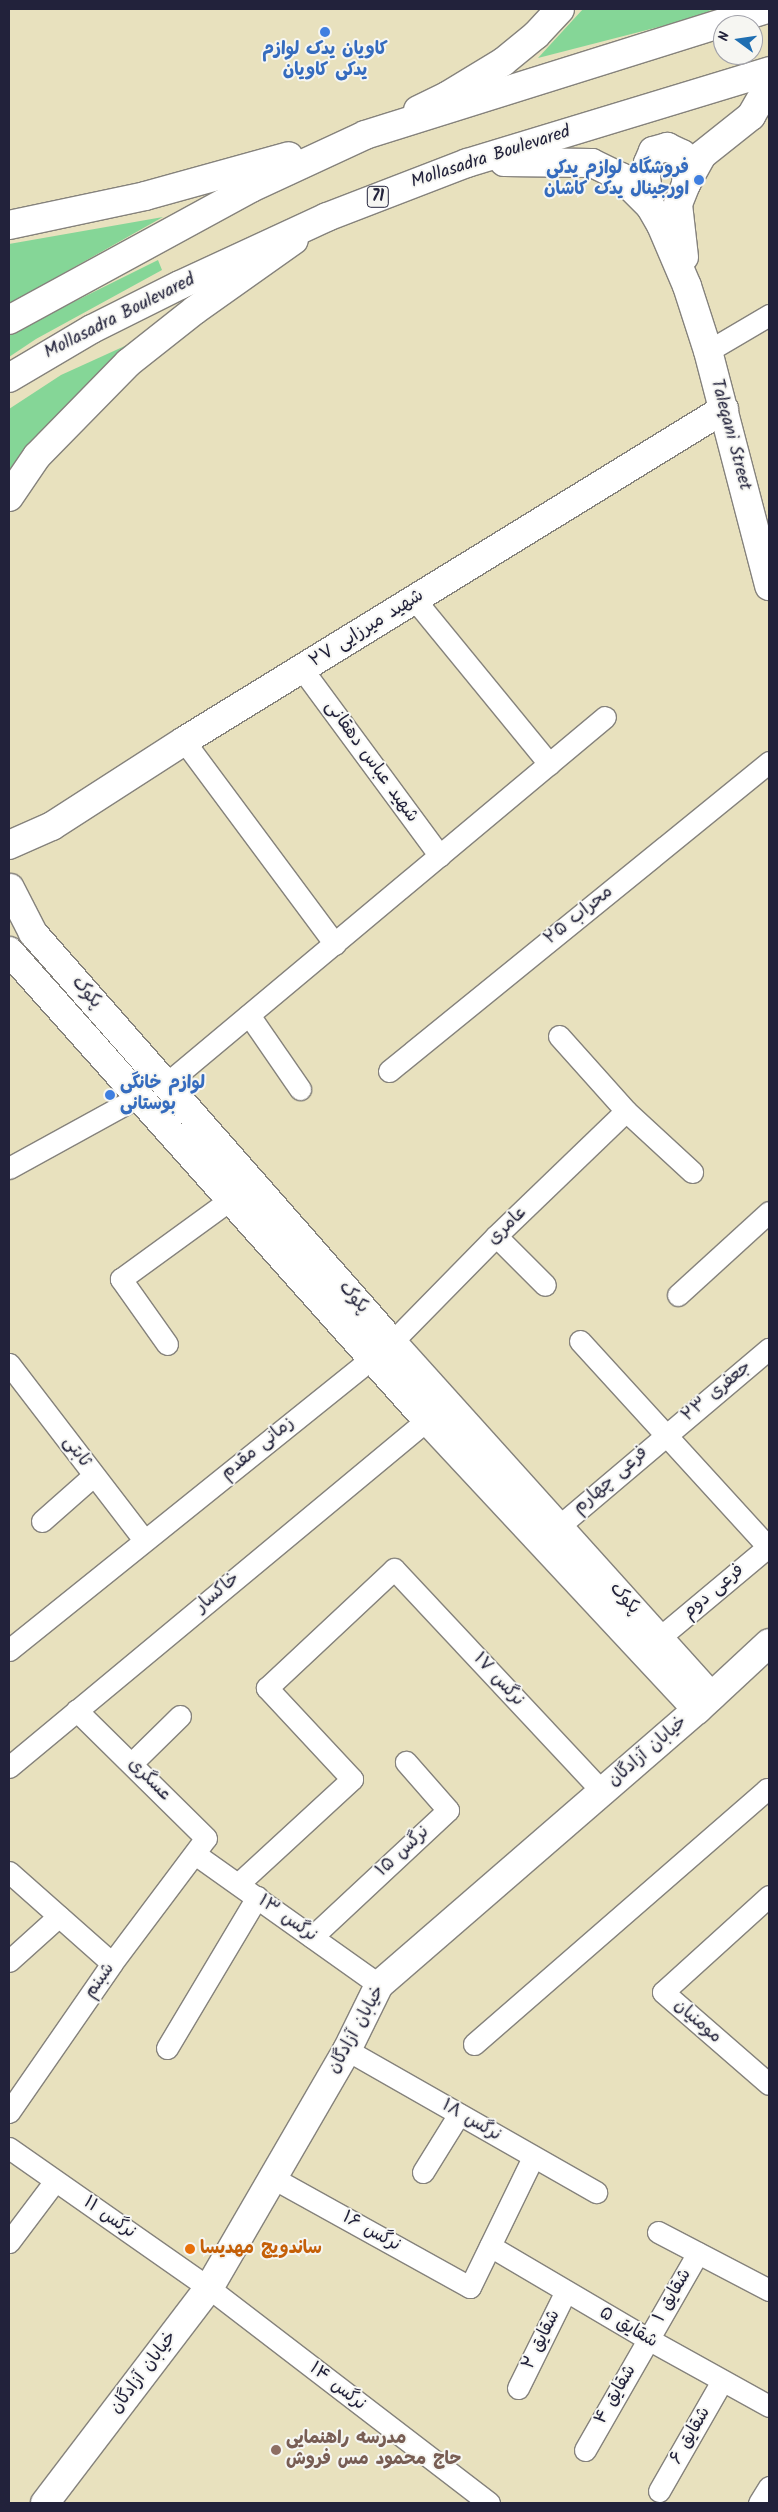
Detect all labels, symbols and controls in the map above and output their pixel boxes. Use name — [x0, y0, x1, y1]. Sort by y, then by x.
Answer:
north arrow — [713, 15, 763, 65]
marker: کاویان یدک لوازم یدکی کاویان — [319, 26, 331, 38]
text: N — [713, 30, 736, 44]
place label: کاویان یدک لوازم یدکی کاویان — [262, 40, 388, 82]
street label: Mollasadra Boulevared — [409, 122, 573, 194]
place label: فروشگاه لوازم یدکی اورجینال یدک کاشان — [544, 159, 689, 202]
marker: فروشگاه لوازم یدکی اورجینال یدک کاشان — [693, 174, 705, 186]
road number: 71 — [367, 183, 389, 210]
street label: Mollasadra Boulevared — [41, 270, 199, 364]
street label: Taleqani Street — [705, 377, 755, 493]
street label: شهید میرزایی ۲۷ — [306, 585, 428, 673]
street label: شهید عباس دهقانی — [320, 697, 422, 827]
street label: محراب ۲۵ — [540, 882, 618, 950]
street label: پکوک — [66, 973, 106, 1013]
place label: لوازم خانگی بوستانی — [120, 1074, 205, 1116]
marker: لوازم خانگی بوستانی — [104, 1089, 116, 1101]
street label: عامری — [483, 1202, 533, 1250]
street label: پکوک — [333, 1278, 373, 1318]
street label: جعفری ۲۳ — [678, 1357, 756, 1427]
street label: زمانی مقدم — [217, 1413, 299, 1485]
street label: ثابتی — [57, 1432, 95, 1472]
street label: فرعی چهارم — [569, 1443, 653, 1519]
street label: فرعی دوم — [679, 1560, 749, 1624]
street label: خاکسار — [191, 1568, 245, 1618]
street label: پکوک — [604, 1579, 644, 1619]
street label: نرگس ۱۷ — [468, 1649, 528, 1711]
street label: خیابان آزادگان — [604, 1712, 692, 1792]
street label: عسگری — [123, 1754, 175, 1806]
street label: نرگس ۱۵ — [372, 1822, 434, 1882]
street label: نرگس ۱۳ — [253, 1891, 321, 1947]
street label: شبنم — [80, 1959, 120, 2003]
street label: خیابان آزادگان — [324, 1982, 390, 2078]
street label: مومنیان — [669, 1995, 725, 2049]
street label: نرگس ۱۸ — [437, 2095, 505, 2147]
street label: نرگس ۱۱ — [79, 2192, 139, 2244]
street label: نرگس ۱۶ — [338, 2207, 404, 2257]
place label: ساندویچ مهدیسا — [200, 2238, 322, 2260]
marker: ساندویچ مهدیسا — [184, 2243, 196, 2255]
street label: شقایق ۱ — [649, 2265, 697, 2327]
street label: شقایق ۵ — [595, 2303, 661, 2353]
street label: شقایق ۲ — [518, 2307, 566, 2373]
street label: خیابان آزادگان — [106, 2327, 182, 2419]
street label: نرگس ۱۴ — [304, 2358, 370, 2416]
street label: شقایق ۴ — [590, 2361, 642, 2429]
street label: شقایق ۶ — [666, 2404, 716, 2468]
place label: مدرسه راهنمایی حاج محمود مس فروش — [286, 2429, 461, 2472]
marker: مدرسه راهنمایی حاج محمود مس فروش — [270, 2444, 282, 2456]

